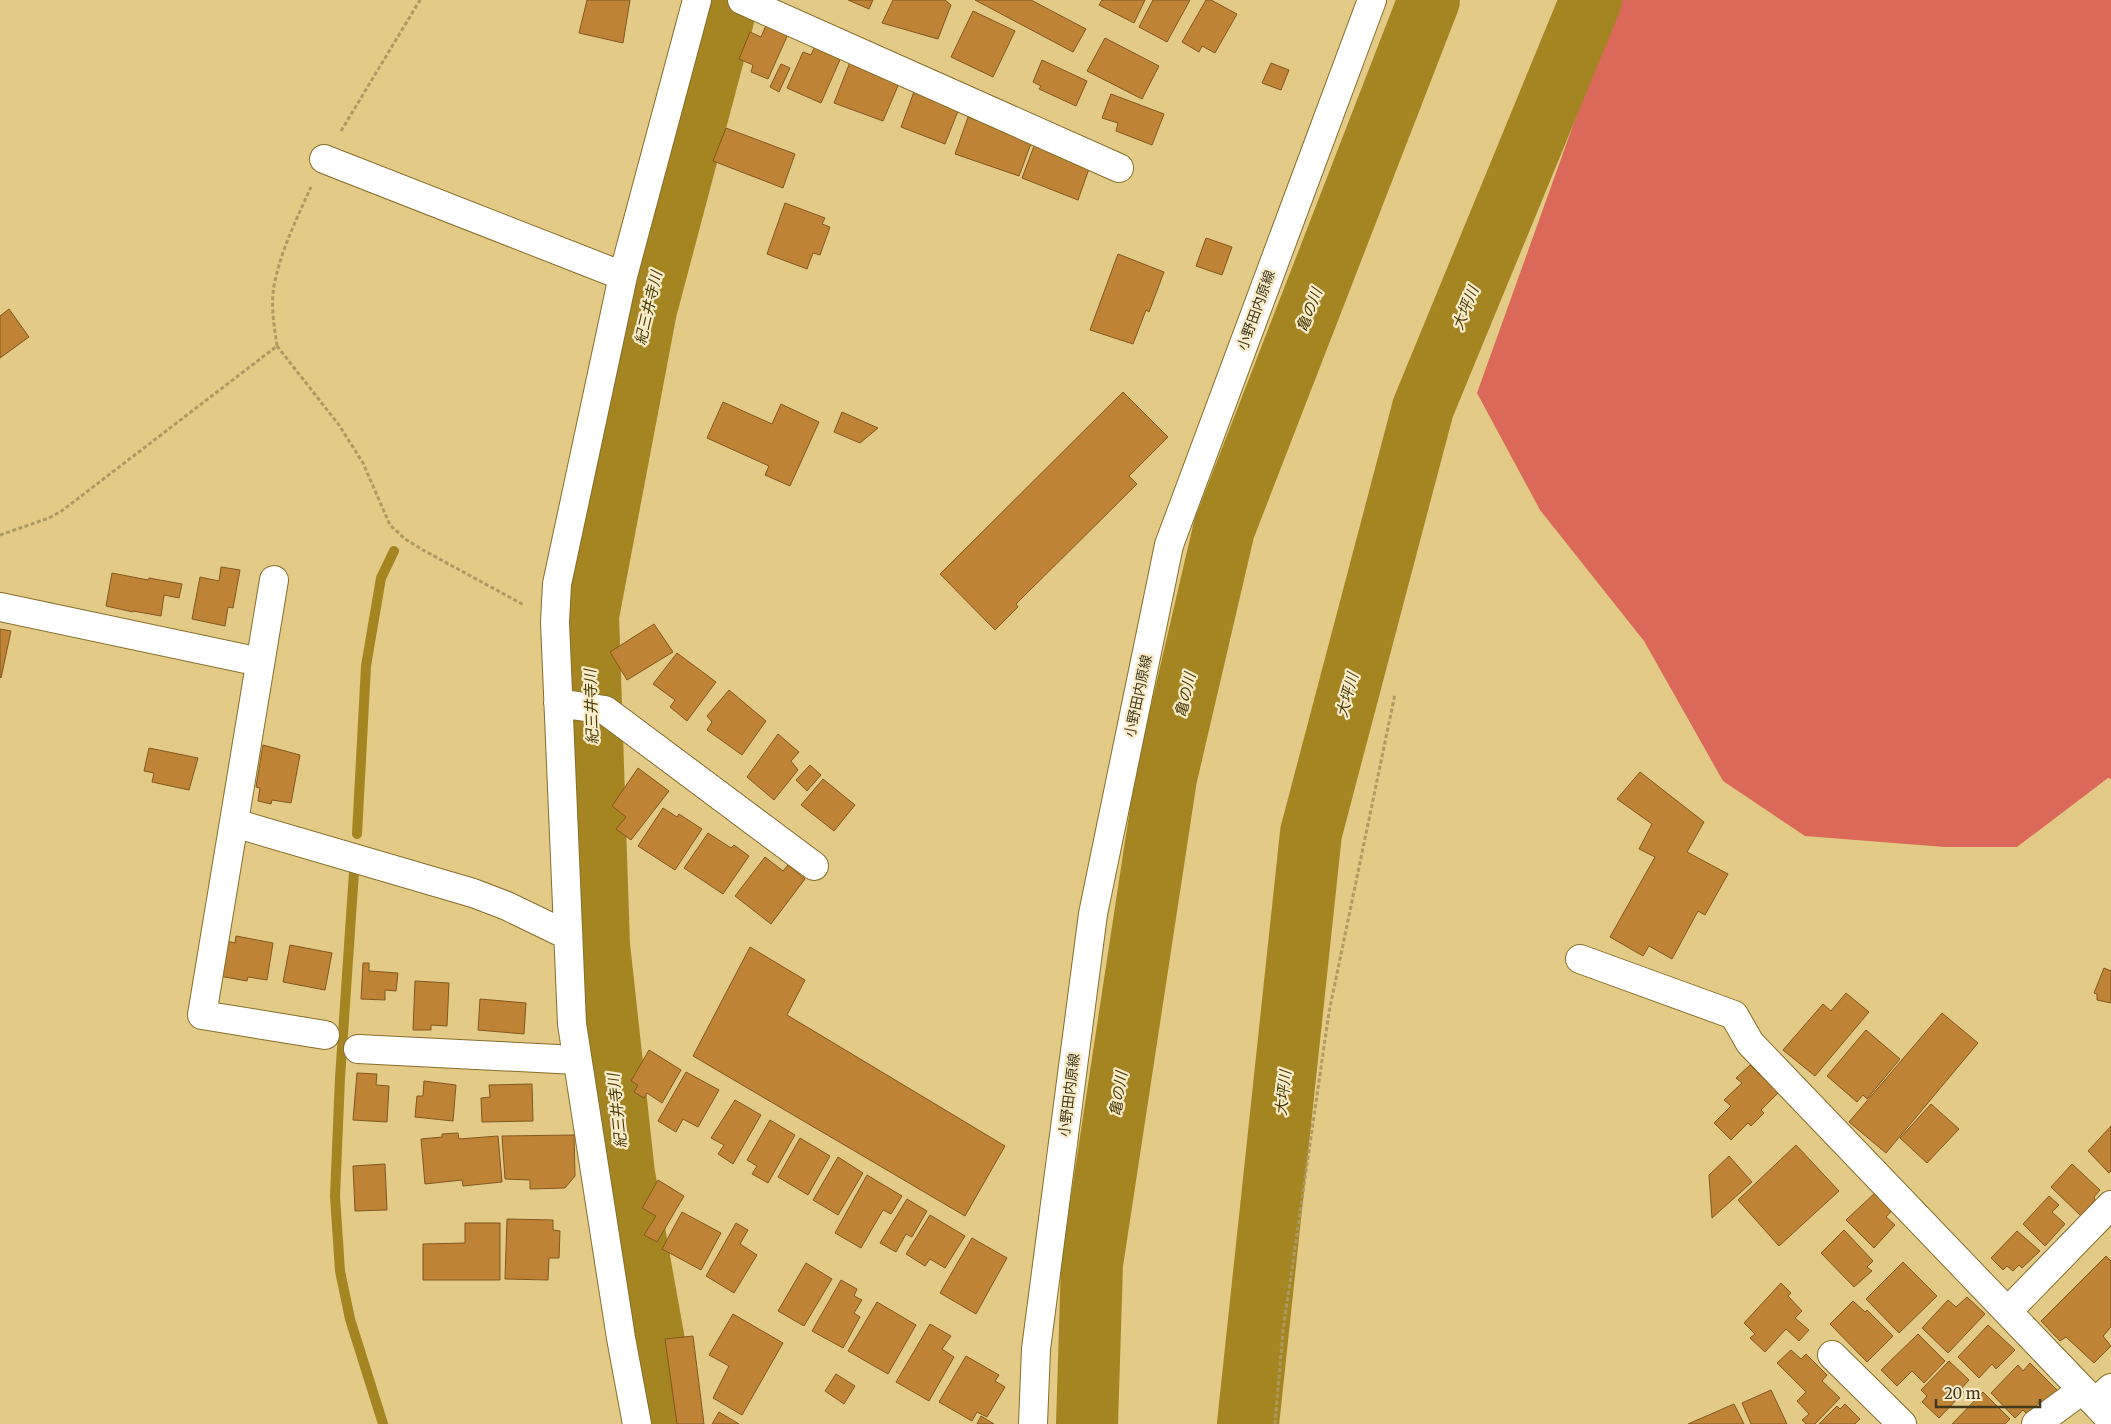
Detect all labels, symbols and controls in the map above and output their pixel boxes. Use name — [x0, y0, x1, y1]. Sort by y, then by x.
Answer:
water label: 紀三井寺川 — [630, 267, 666, 347]
street label: 小野田内原線 — [1233, 267, 1279, 353]
water label: 大坪川 — [1448, 282, 1483, 332]
water label: 亀の川 — [1292, 284, 1327, 334]
street label: 小野田内原線 — [1120, 653, 1156, 739]
water label: 紀三井寺川 — [580, 667, 602, 745]
water label: 亀の川 — [1171, 669, 1200, 719]
water label: 大坪川 — [1332, 669, 1363, 719]
street label: 小野田内原線 — [1055, 1052, 1083, 1138]
water label: 亀の川 — [1105, 1068, 1131, 1118]
water label: 大坪川 — [1271, 1068, 1295, 1116]
water label: 紀三井寺川 — [603, 1071, 630, 1149]
scale bar — [1936, 1376, 2040, 1408]
text: 20 m — [1944, 1384, 1981, 1403]

